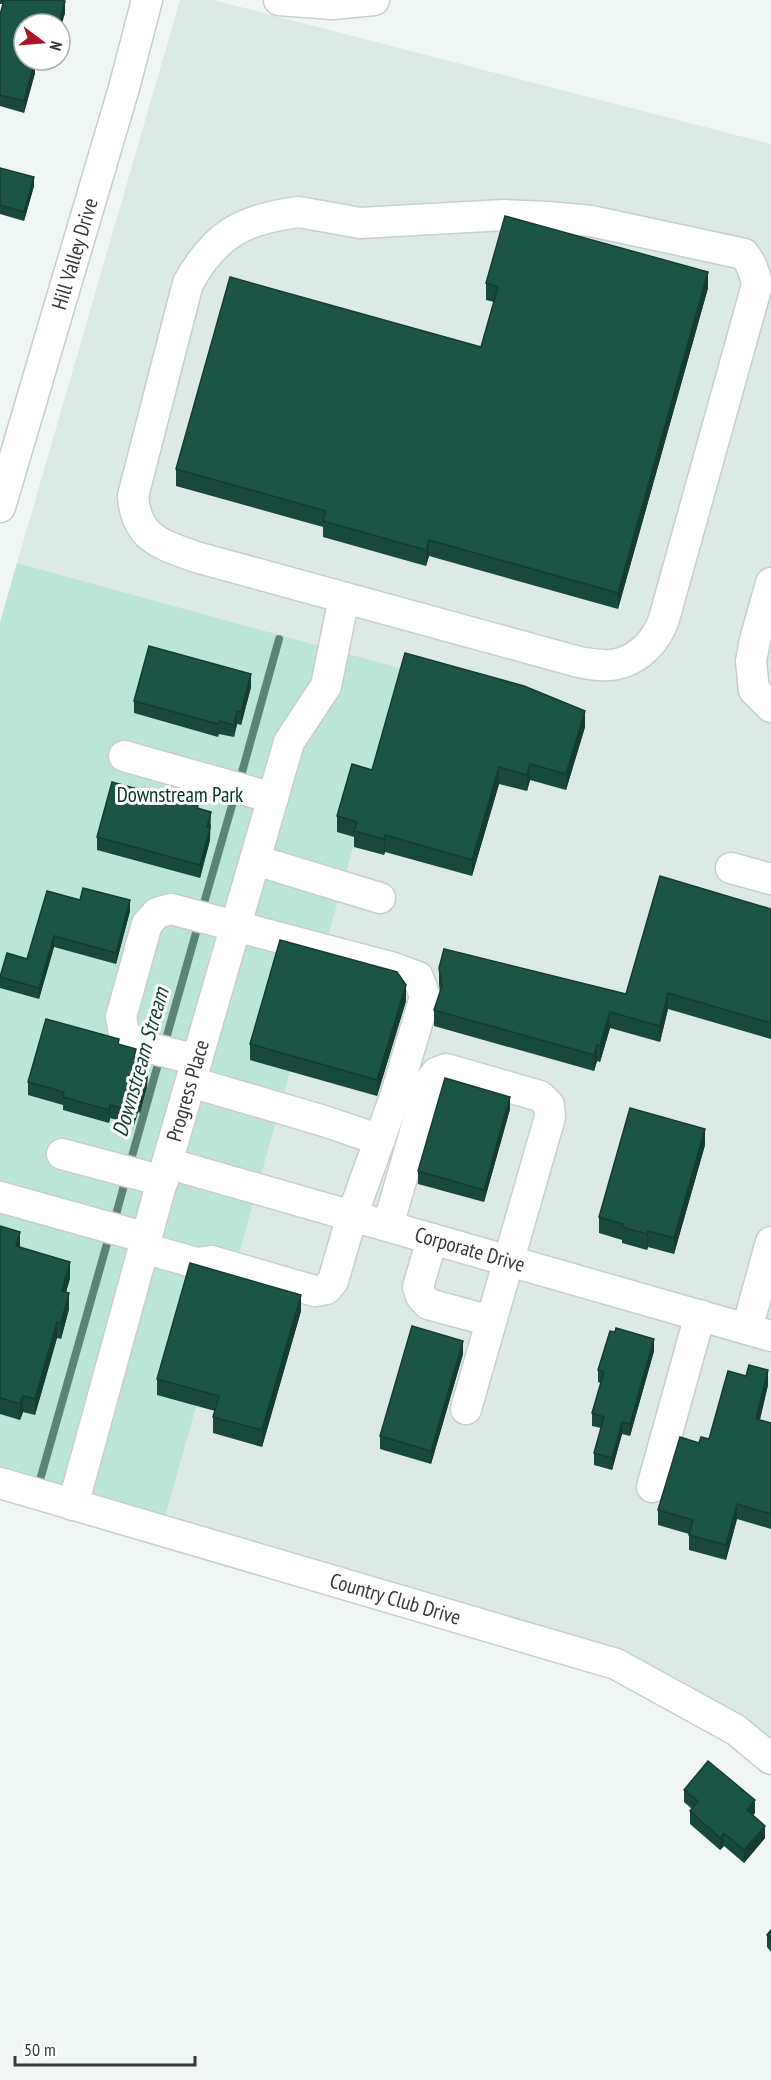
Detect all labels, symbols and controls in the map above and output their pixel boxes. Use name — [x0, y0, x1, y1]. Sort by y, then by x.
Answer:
north arrow — [12, 12, 72, 72]
text: N — [46, 39, 67, 53]
street label: Hill Valley Drive — [45, 195, 104, 313]
park label: Downstream Park — [117, 781, 243, 808]
water label: Downstream Stream — [105, 983, 175, 1140]
street label: Progress Place — [160, 1037, 215, 1144]
street label: Corporate Drive — [412, 1221, 528, 1278]
street label: Country Club Drive — [327, 1567, 464, 1631]
scale bar — [15, 2029, 195, 2067]
text: 50 m — [24, 2038, 56, 2061]

